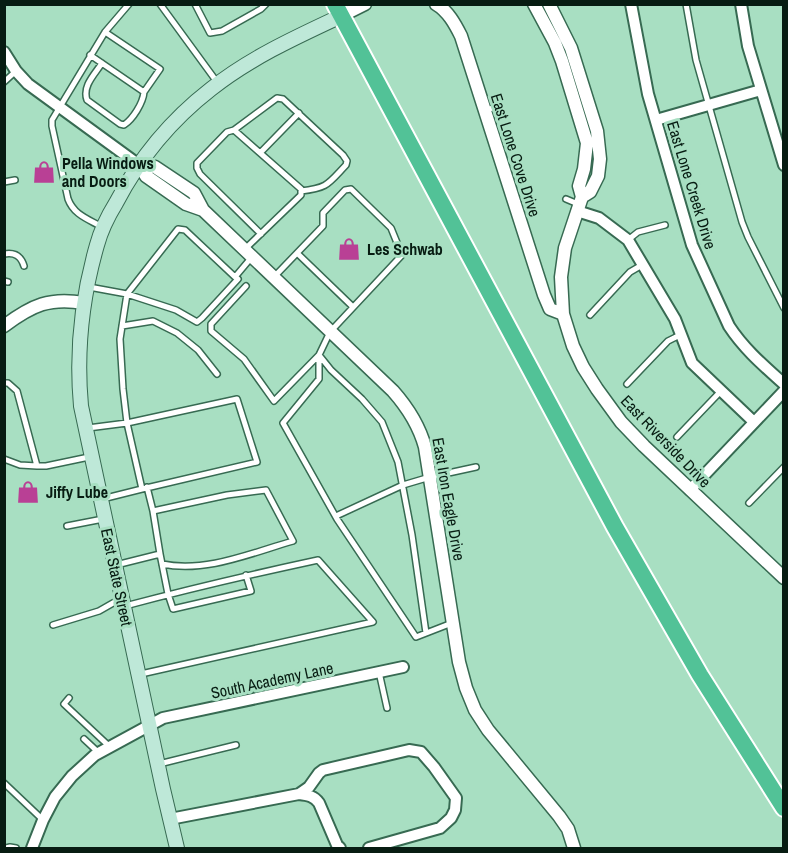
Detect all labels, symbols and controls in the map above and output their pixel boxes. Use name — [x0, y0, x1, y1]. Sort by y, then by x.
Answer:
street label: East Lone Cove Drive — [486, 91, 546, 219]
street label: East Lone Creek Drive — [662, 118, 722, 252]
place label: Pella Windows and Doors — [62, 152, 154, 192]
shop icon: Pella Windows and Doors — [31, 159, 57, 185]
shop icon: Les Schwab — [336, 236, 362, 262]
place label: Les Schwab — [367, 238, 443, 260]
street label: East Riverside Drive — [616, 390, 716, 492]
street label: East Iron Eagle Drive — [427, 436, 471, 562]
shop icon: Jiffy Lube — [15, 479, 41, 505]
place label: Jiffy Lube — [46, 481, 108, 503]
street label: East State Street — [96, 526, 138, 628]
street label: South Academy Lane — [209, 656, 335, 704]

